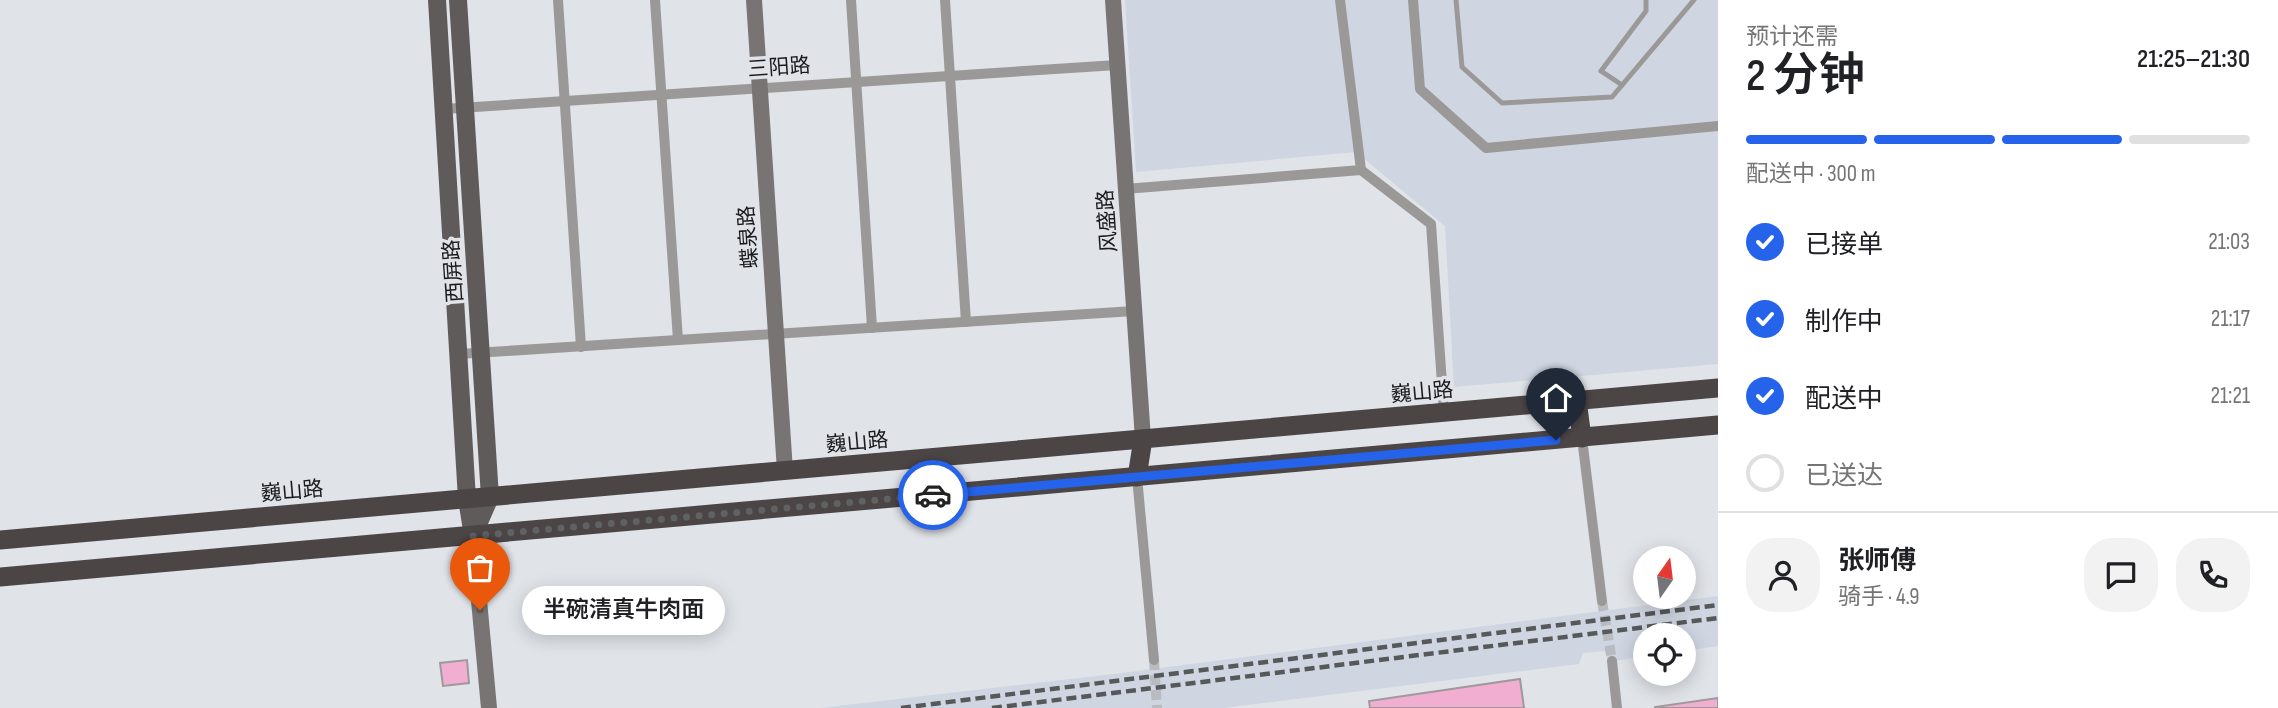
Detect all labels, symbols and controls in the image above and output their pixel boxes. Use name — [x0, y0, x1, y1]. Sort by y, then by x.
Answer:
text: 预计还需 — [1746, 23, 1838, 51]
text: 21:25–21:30 — [2137, 44, 2250, 75]
text: 2 分钟 — [1746, 49, 1865, 104]
street label: 三阳路 — [747, 53, 811, 82]
text: 配送中 · 300 m — [1746, 160, 1875, 188]
street label: 风盛路 — [1093, 189, 1122, 253]
street label: 蝶泉路 — [734, 205, 763, 269]
icon: check — [1746, 223, 1784, 261]
text: 21:03 — [2208, 228, 2250, 256]
text: 已接单 — [1805, 230, 1883, 261]
street label: 西屏路 — [439, 239, 468, 303]
icon: check — [1746, 300, 1784, 338]
text: 21:17 — [2211, 305, 2250, 333]
text: 制作中 — [1805, 307, 1883, 338]
pin — [1526, 368, 1586, 440]
street label: 巍山路 — [1390, 377, 1455, 408]
icon: check — [1746, 377, 1784, 415]
icon: home — [1537, 379, 1575, 417]
text: 21:21 — [2210, 382, 2250, 410]
text: 配送中 — [1805, 384, 1883, 415]
street label: 巍山路 — [825, 427, 890, 458]
courier — [898, 460, 968, 530]
text: 已送达 — [1805, 461, 1883, 492]
street label: 巍山路 — [260, 476, 325, 507]
icon: car — [914, 476, 952, 514]
pin — [450, 538, 510, 610]
button: person — [1746, 538, 1820, 612]
button: chat — [2084, 538, 2158, 612]
button: phone — [2176, 538, 2250, 612]
north arrow — [1633, 546, 1696, 609]
map controls — [1633, 546, 1696, 686]
text: 张师傅 — [1838, 546, 1916, 577]
icon: bag — [461, 549, 499, 587]
text: 骑手 · 4.9 — [1838, 583, 1920, 611]
callout: 半碗清真牛肉面 — [522, 586, 725, 634]
text: 半碗清真牛肉面 — [543, 596, 704, 624]
button: locate — [1633, 623, 1696, 686]

